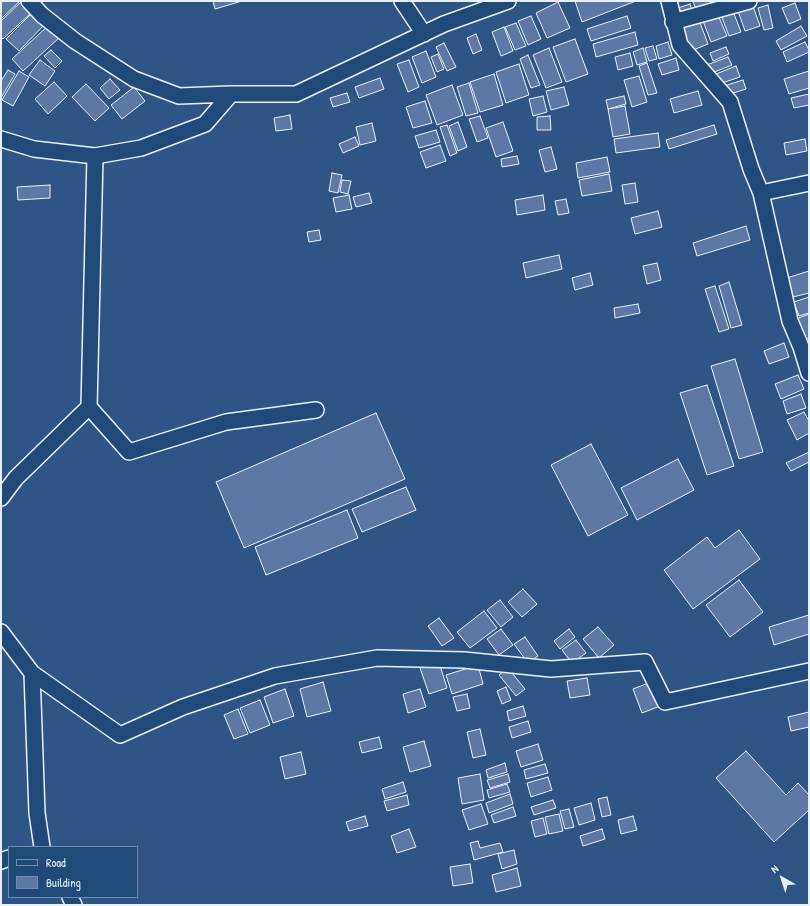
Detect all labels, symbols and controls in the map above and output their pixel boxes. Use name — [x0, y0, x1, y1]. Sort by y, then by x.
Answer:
legend — [8, 846, 138, 898]
text: Road — [46, 854, 66, 871]
north arrow — [762, 858, 802, 898]
text: N — [768, 861, 781, 876]
text: Building — [46, 874, 81, 891]

